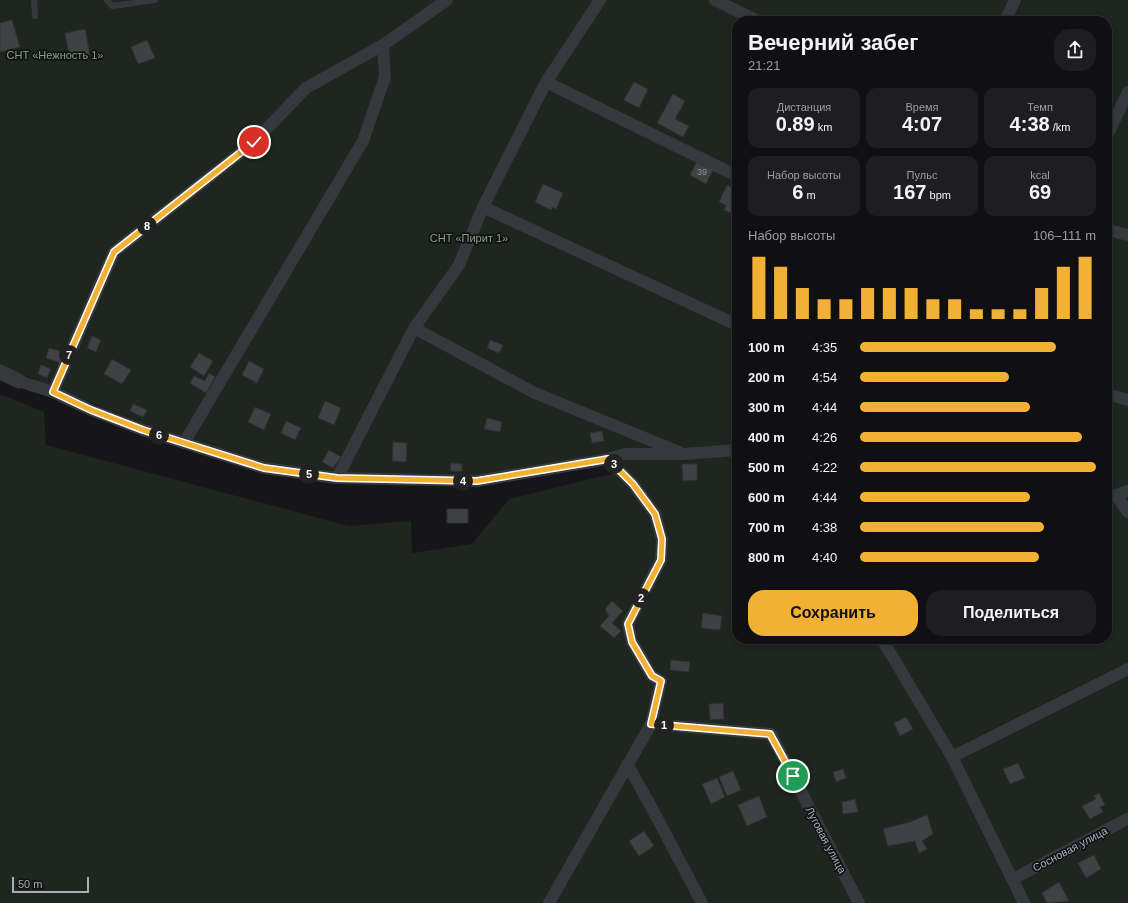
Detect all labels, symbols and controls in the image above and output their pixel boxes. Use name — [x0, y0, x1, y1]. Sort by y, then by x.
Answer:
button: share — [1054, 29, 1096, 71]
text: Вечерний забег — [748, 30, 918, 55]
park label: СНТ «Нежность 1» — [7, 49, 103, 61]
text: 21:21 — [748, 58, 781, 73]
text: Дистанция — [777, 101, 831, 113]
text: Время — [905, 101, 939, 113]
text: Темп — [1027, 101, 1053, 113]
text: 0.89 — [776, 113, 815, 135]
text: 4:07 — [902, 113, 942, 135]
text: 4:38 — [1010, 113, 1050, 135]
text: km — [815, 121, 832, 133]
text: /km — [1050, 121, 1070, 133]
pin — [237, 125, 271, 159]
icon: check — [243, 131, 265, 153]
house number: 39 — [697, 167, 707, 177]
text: Набор высоты — [767, 169, 841, 181]
text: Пульс — [907, 169, 937, 181]
text: kcal — [1030, 169, 1050, 181]
text: 6 — [792, 181, 803, 203]
text: 167 — [893, 181, 926, 203]
text: 69 — [1029, 181, 1051, 203]
text: m — [803, 189, 816, 201]
text: bpm — [926, 189, 951, 201]
pin: 8 — [137, 216, 157, 236]
text: 8 — [144, 220, 150, 232]
text: Набор высоты — [748, 228, 835, 243]
text: 106–111 m — [1033, 228, 1096, 243]
park label: СНТ «Пирит 1» — [430, 232, 508, 244]
text: 100 m — [748, 340, 785, 355]
text: 4:35 — [812, 340, 837, 355]
pin: 7 — [59, 345, 79, 365]
text: 7 — [66, 349, 72, 361]
text: 200 m — [748, 370, 785, 385]
text: 4:54 — [812, 370, 837, 385]
text: 300 m — [748, 400, 785, 415]
text: 4:44 — [812, 400, 837, 415]
pin: 6 — [149, 425, 169, 445]
text: 6 — [156, 429, 162, 441]
text: 400 m — [748, 430, 785, 445]
text: 4:26 — [812, 430, 837, 445]
pin: 3 — [604, 454, 624, 474]
text: 3 — [611, 458, 617, 470]
text: 500 m — [748, 460, 785, 475]
text: 4:22 — [812, 460, 837, 475]
pin: 5 — [299, 464, 319, 484]
text: 5 — [306, 468, 312, 480]
pin: 4 — [453, 471, 473, 491]
text: 4 — [460, 475, 466, 487]
text: 600 m — [748, 490, 785, 505]
text: 4:44 — [812, 490, 837, 505]
text: 700 m — [748, 520, 785, 535]
text: 4:38 — [812, 520, 837, 535]
text: 800 m — [748, 550, 785, 565]
text: 4:40 — [812, 550, 837, 565]
pin: 2 — [631, 588, 651, 608]
button: Сохранить — [748, 590, 918, 636]
button: Поделиться — [926, 590, 1096, 636]
text: 2 — [638, 592, 644, 604]
pin: 1 — [654, 715, 674, 735]
text: 1 — [661, 719, 667, 731]
pin — [776, 759, 810, 793]
icon: arrive — [782, 765, 804, 787]
street label: Луговая улица — [803, 805, 849, 876]
street label: Сосновая улица — [1031, 824, 1110, 874]
scale bar — [12, 875, 89, 894]
text: 50 m — [18, 878, 42, 890]

